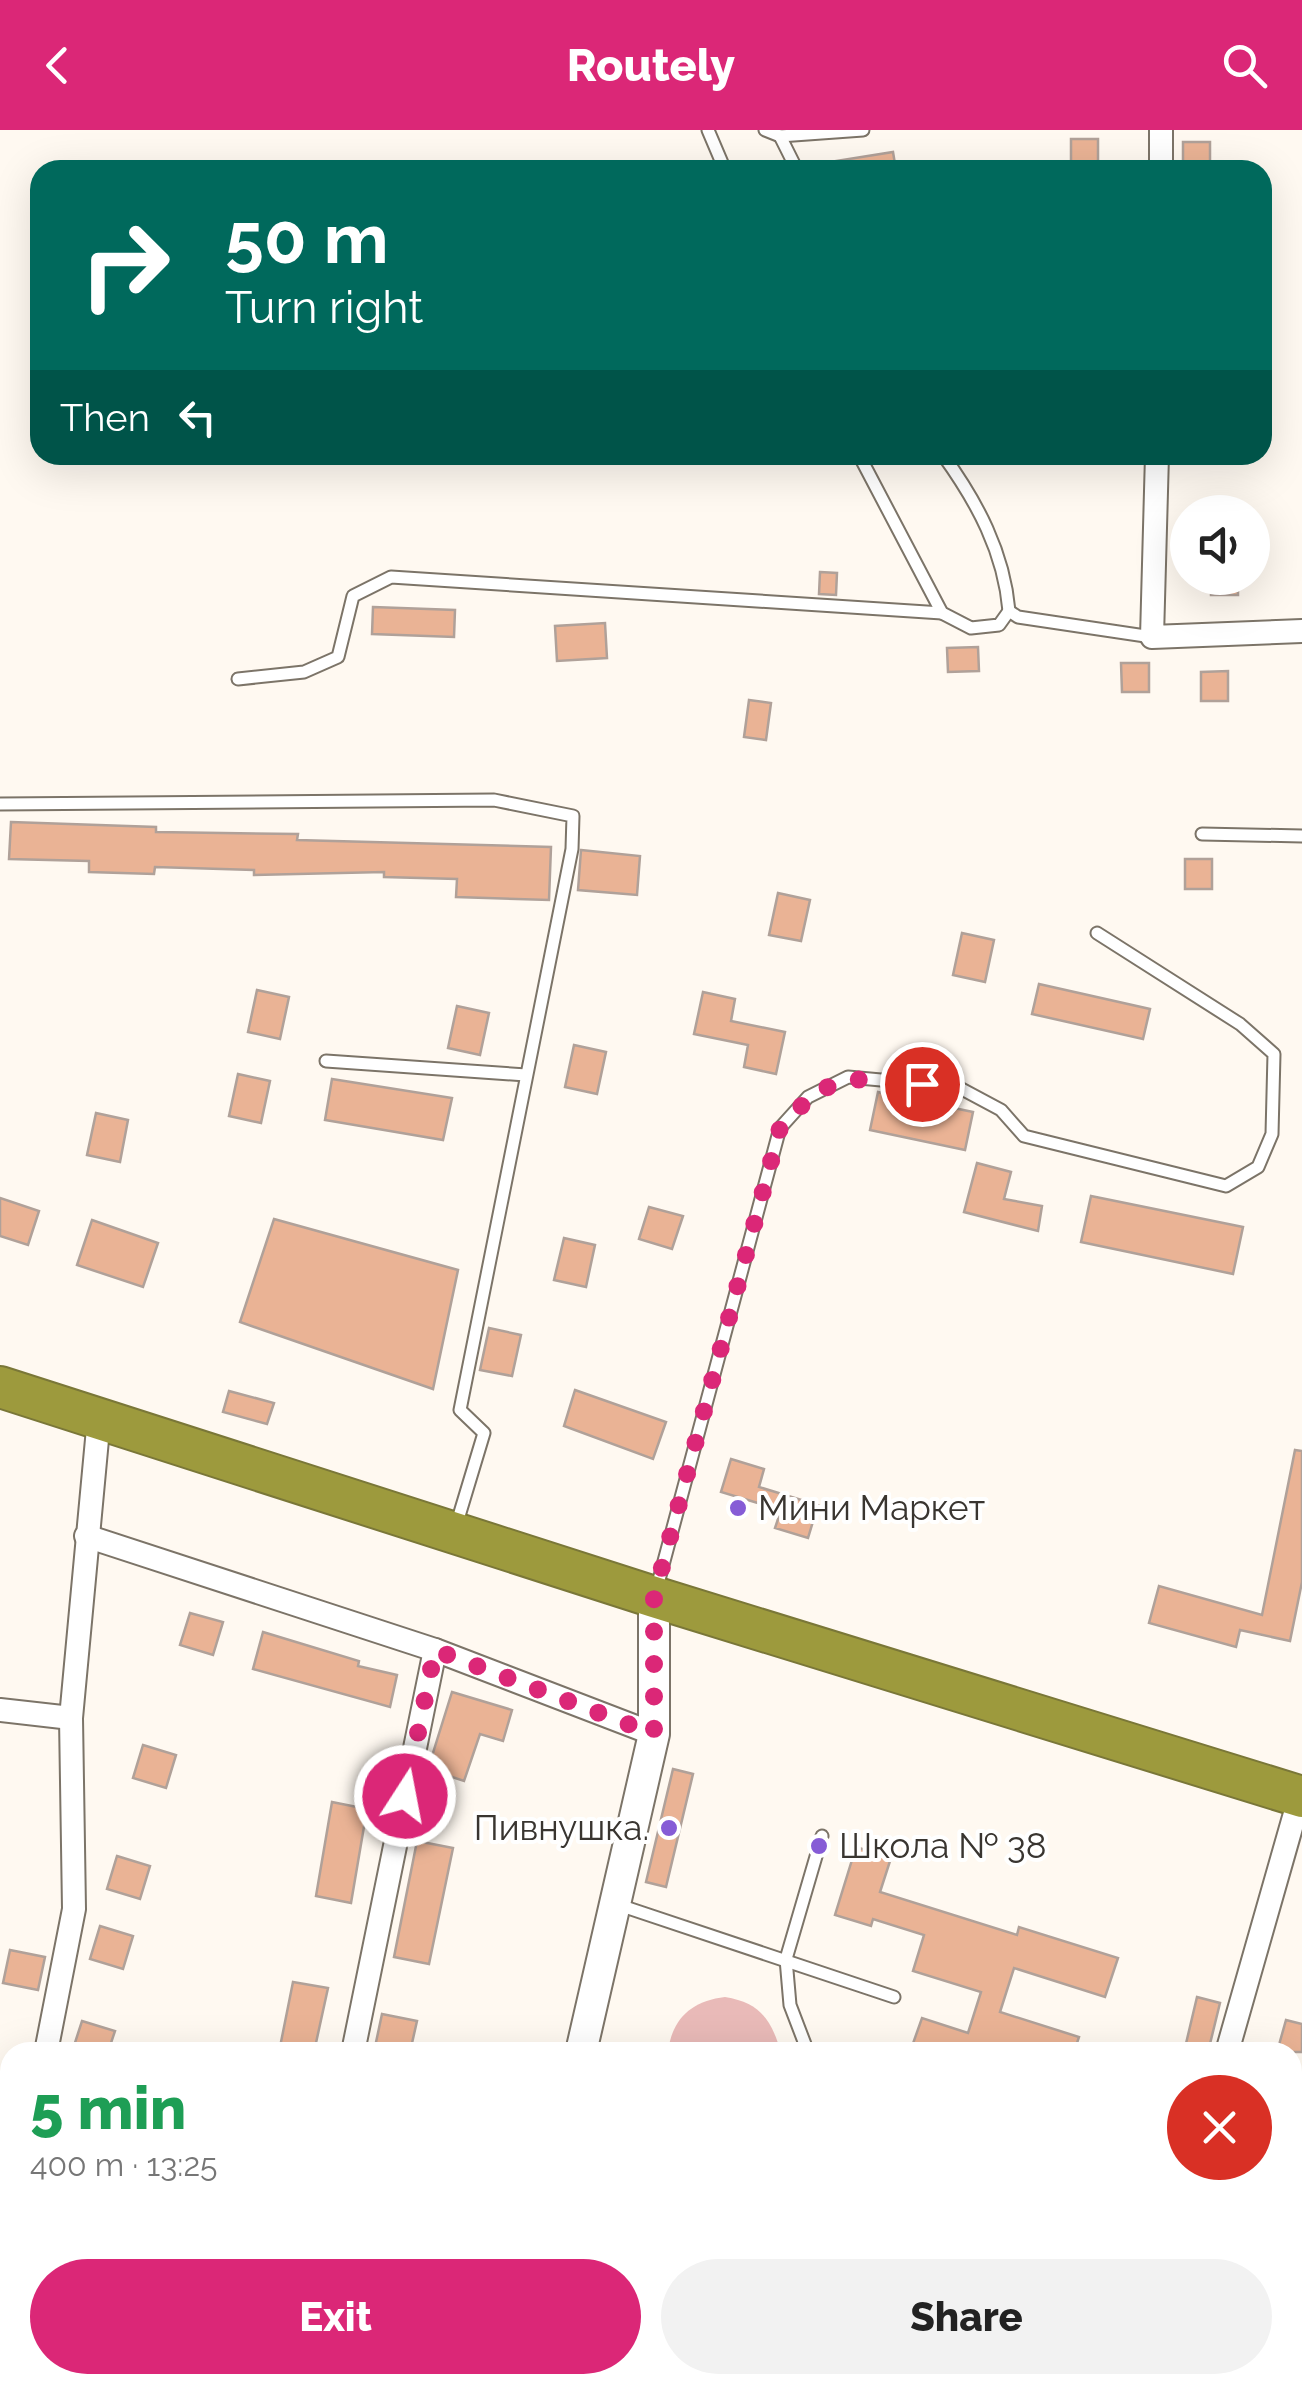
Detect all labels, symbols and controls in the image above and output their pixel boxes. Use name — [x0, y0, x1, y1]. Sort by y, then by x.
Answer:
icon: back — [30, 38, 85, 93]
icon: search — [1217, 38, 1272, 93]
text: Routely — [567, 39, 735, 92]
text: 50 m — [225, 197, 389, 279]
icon: right — [60, 200, 190, 330]
text: Turn right — [225, 281, 423, 334]
icon: left — [170, 390, 225, 445]
text: Then — [60, 395, 150, 440]
map controls — [1170, 495, 1270, 595]
button: sound — [1170, 495, 1270, 595]
pin — [880, 1042, 965, 1127]
icon: arrive — [895, 1057, 950, 1112]
place label: Мини Маркет — [758, 1487, 986, 1528]
marker: Мини Маркет — [727, 1497, 749, 1519]
position arrow — [353, 1744, 457, 1848]
place label: Пивнушка. — [474, 1807, 649, 1848]
marker: Пивнушка. — [658, 1817, 680, 1839]
place label: Школа № 38 — [839, 1825, 1047, 1866]
marker: Школа № 38 — [808, 1835, 830, 1857]
text: 5 min — [30, 2073, 186, 2143]
button: close — [1167, 2075, 1272, 2180]
text: 400 m · 13:25 — [30, 2146, 218, 2183]
button: Exit — [30, 2259, 641, 2374]
button: Share — [661, 2259, 1272, 2374]

